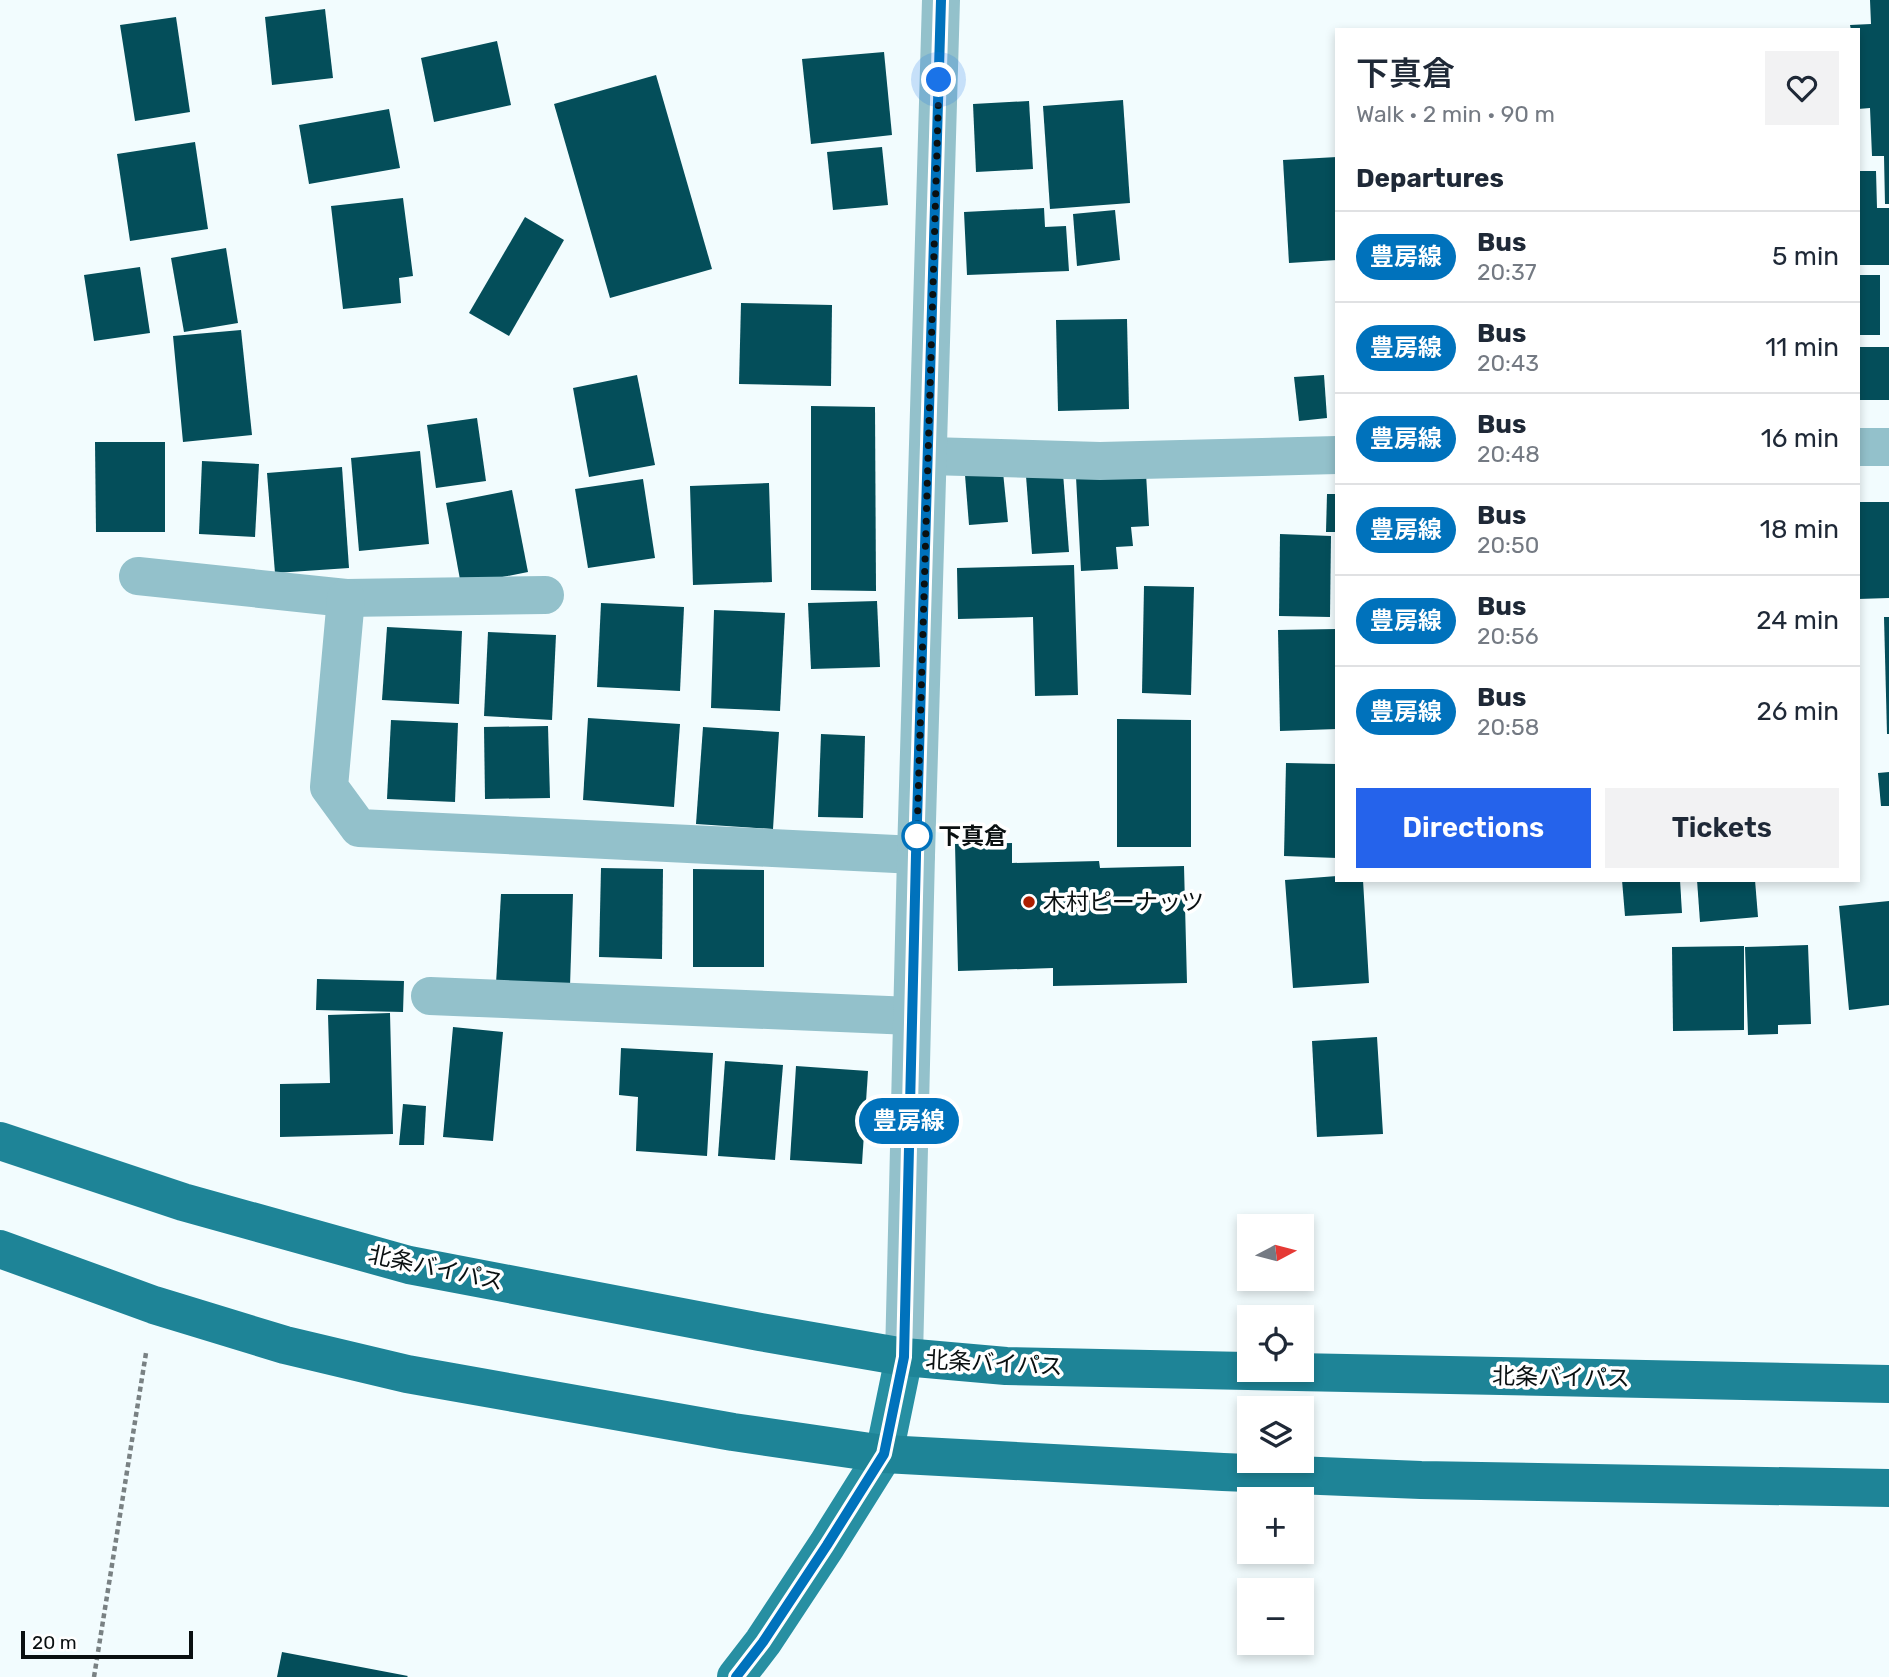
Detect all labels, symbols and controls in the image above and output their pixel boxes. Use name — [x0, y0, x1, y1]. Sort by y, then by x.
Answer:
button: heart — [1765, 51, 1839, 125]
text: 下真倉 — [1356, 54, 1455, 93]
your location — [921, 62, 956, 97]
text: Walk · 2 min · 90 m — [1356, 100, 1555, 128]
text: Departures — [1356, 163, 1504, 194]
text: Bus — [1477, 227, 1526, 258]
text: 5 min — [1772, 241, 1839, 272]
text: 豊房線 — [1370, 243, 1442, 271]
text: 20:37 — [1477, 258, 1537, 286]
text: Bus — [1477, 318, 1526, 349]
text: 11 min — [1765, 332, 1839, 363]
text: 豊房線 — [1370, 334, 1442, 362]
text: 20:43 — [1477, 349, 1539, 377]
text: Bus — [1477, 409, 1526, 440]
text: 16 min — [1761, 423, 1839, 454]
text: 豊房線 — [1370, 425, 1442, 453]
text: 20:48 — [1477, 440, 1540, 468]
text: Bus — [1477, 500, 1526, 531]
text: 18 min — [1760, 514, 1839, 545]
text: 豊房線 — [1370, 516, 1442, 544]
text: 20:50 — [1477, 531, 1539, 559]
text: Bus — [1477, 591, 1526, 622]
text: 24 min — [1756, 605, 1839, 636]
text: 豊房線 — [1370, 607, 1442, 635]
text: 20:56 — [1477, 622, 1539, 650]
text: Bus — [1477, 682, 1526, 713]
text: 26 min — [1757, 696, 1839, 727]
text: 豊房線 — [1370, 698, 1442, 726]
text: 20:58 — [1477, 713, 1539, 741]
button: Directions — [1356, 788, 1591, 868]
button: Tickets — [1605, 788, 1839, 868]
marker: 下真倉 — [902, 821, 932, 851]
place label: 下真倉 — [938, 822, 1007, 850]
place label: 木村ピーナッツ — [1043, 888, 1204, 916]
marker: 木村ピーナッツ — [1021, 894, 1037, 910]
line badge: 豊房線 — [869, 1098, 949, 1144]
text: 豊房線 — [873, 1107, 945, 1135]
north arrow — [1237, 1214, 1314, 1292]
map controls — [1237, 1214, 1314, 1655]
street label: 北条バイパス — [366, 1240, 506, 1296]
button: locate — [1237, 1305, 1314, 1382]
street label: 北条バイパス — [925, 1345, 1063, 1381]
street label: 北条バイパス — [1492, 1362, 1630, 1392]
button: layers — [1237, 1396, 1314, 1473]
button: + — [1237, 1487, 1314, 1564]
button: − — [1237, 1578, 1314, 1655]
scale bar — [21, 1628, 192, 1660]
text: 20 m — [32, 1631, 77, 1654]

